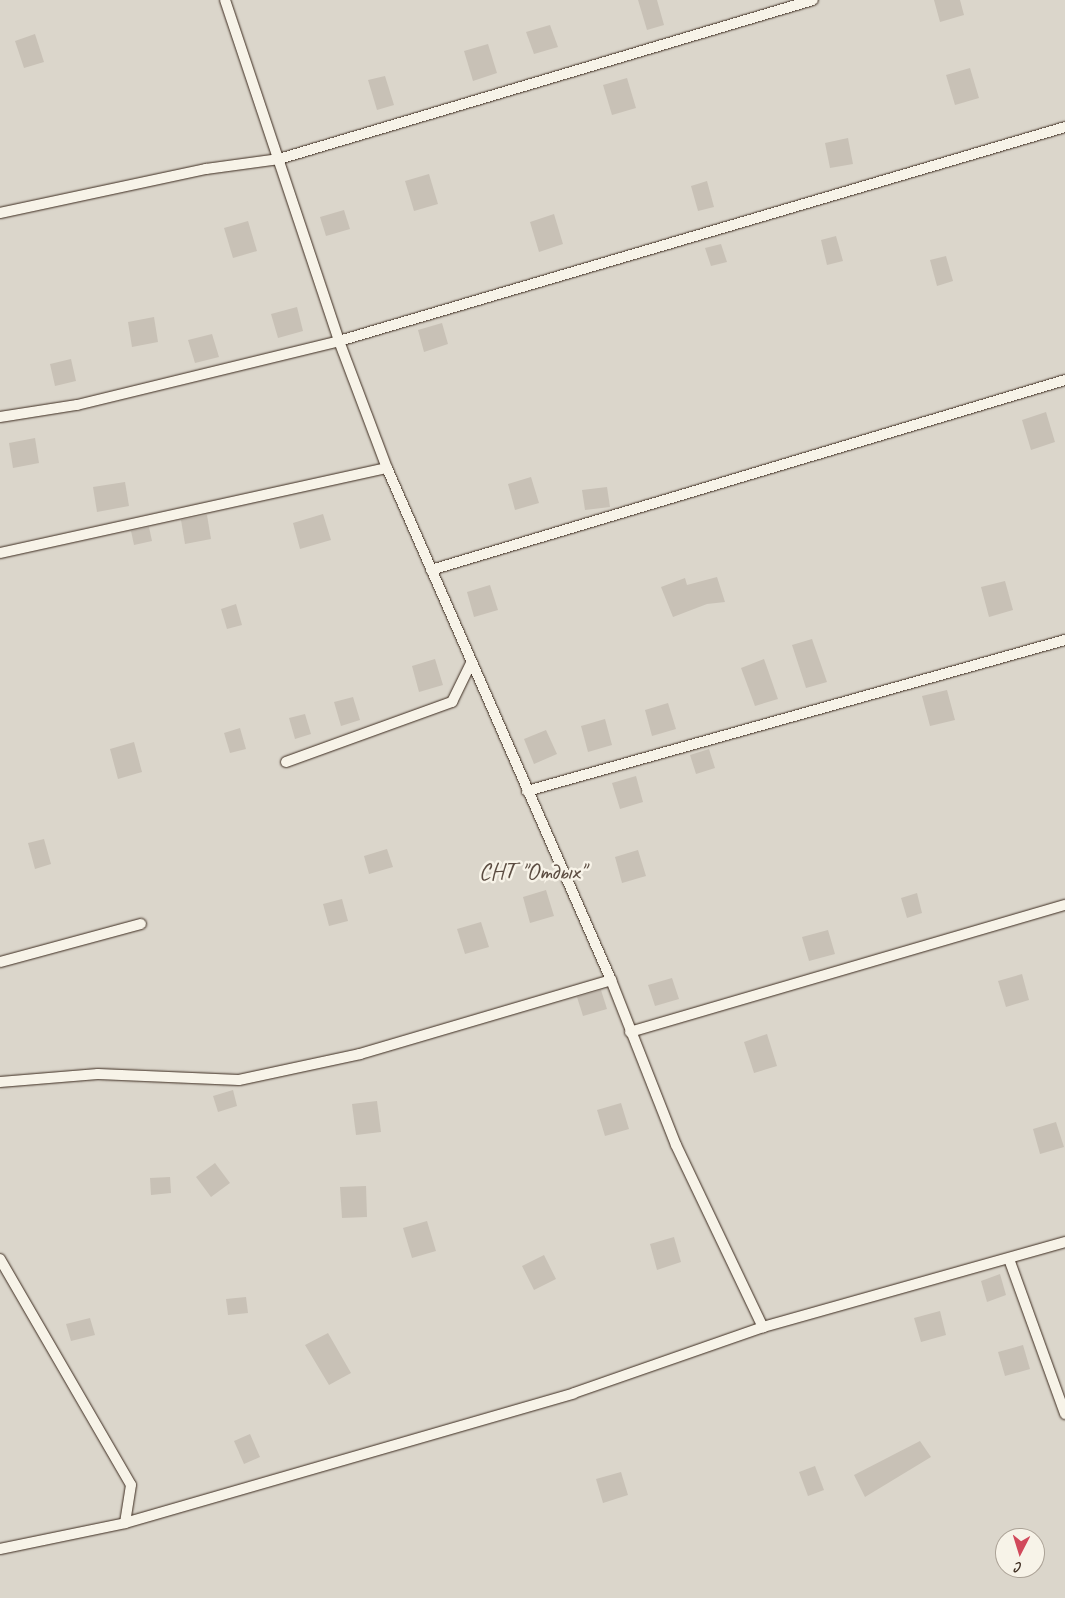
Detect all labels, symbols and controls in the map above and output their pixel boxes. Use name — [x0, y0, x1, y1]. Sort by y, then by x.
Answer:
park label: СНТ "Отдых" — [479, 858, 585, 886]
north arrow — [995, 1528, 1045, 1578]
text: С — [1015, 1559, 1023, 1576]

